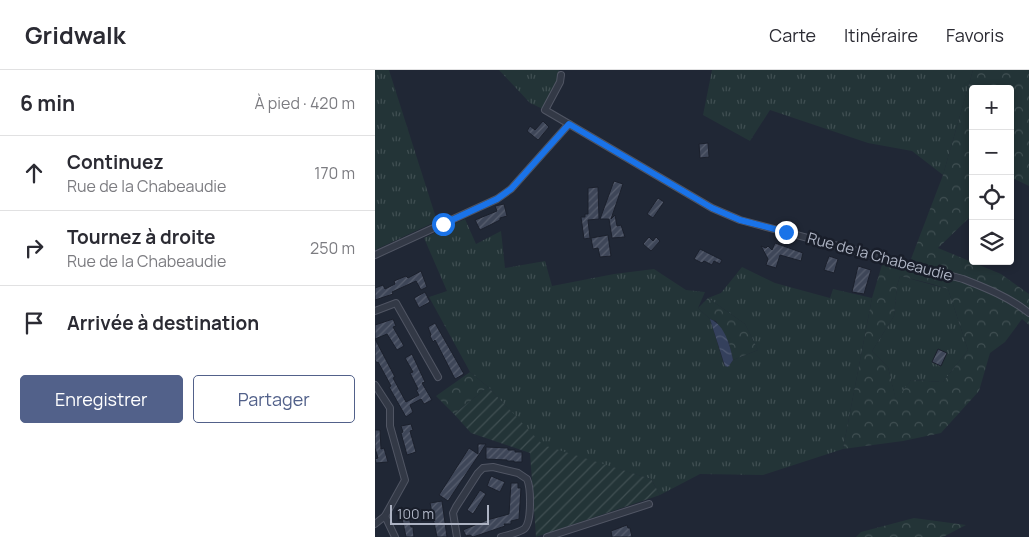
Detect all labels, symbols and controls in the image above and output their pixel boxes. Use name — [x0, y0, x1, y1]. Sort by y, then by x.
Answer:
text: Gridwalk — [25, 18, 126, 51]
text: Carte — [769, 23, 816, 47]
text: Itinéraire — [844, 23, 918, 47]
text: Favoris — [946, 23, 1004, 47]
map controls — [969, 85, 1014, 265]
button: + — [969, 85, 1014, 130]
text: 6 min — [20, 89, 75, 117]
text: À pied · 420 m — [255, 92, 355, 114]
button: − — [969, 130, 1014, 175]
text: Continuez — [67, 149, 164, 175]
icon: ahead — [20, 159, 48, 187]
text: 170 m — [314, 162, 355, 184]
text: Rue de la Chabeaudie — [67, 175, 226, 197]
button: locate — [969, 175, 1014, 220]
route start — [432, 213, 455, 236]
button: layers — [969, 220, 1014, 265]
route end — [775, 221, 798, 244]
text: Tournez à droite — [67, 224, 215, 250]
street label: Rue de la Chabeaudie — [805, 227, 955, 286]
icon: right — [20, 234, 48, 262]
text: 250 m — [310, 237, 355, 259]
text: Rue de la Chabeaudie — [67, 250, 226, 272]
icon: arrive — [20, 309, 48, 337]
text: Arrivée à destination — [67, 310, 259, 336]
button: Enregistrer — [20, 375, 183, 423]
button: Partager — [193, 375, 355, 423]
scale bar — [390, 502, 489, 525]
text: 100 m — [397, 504, 434, 523]

